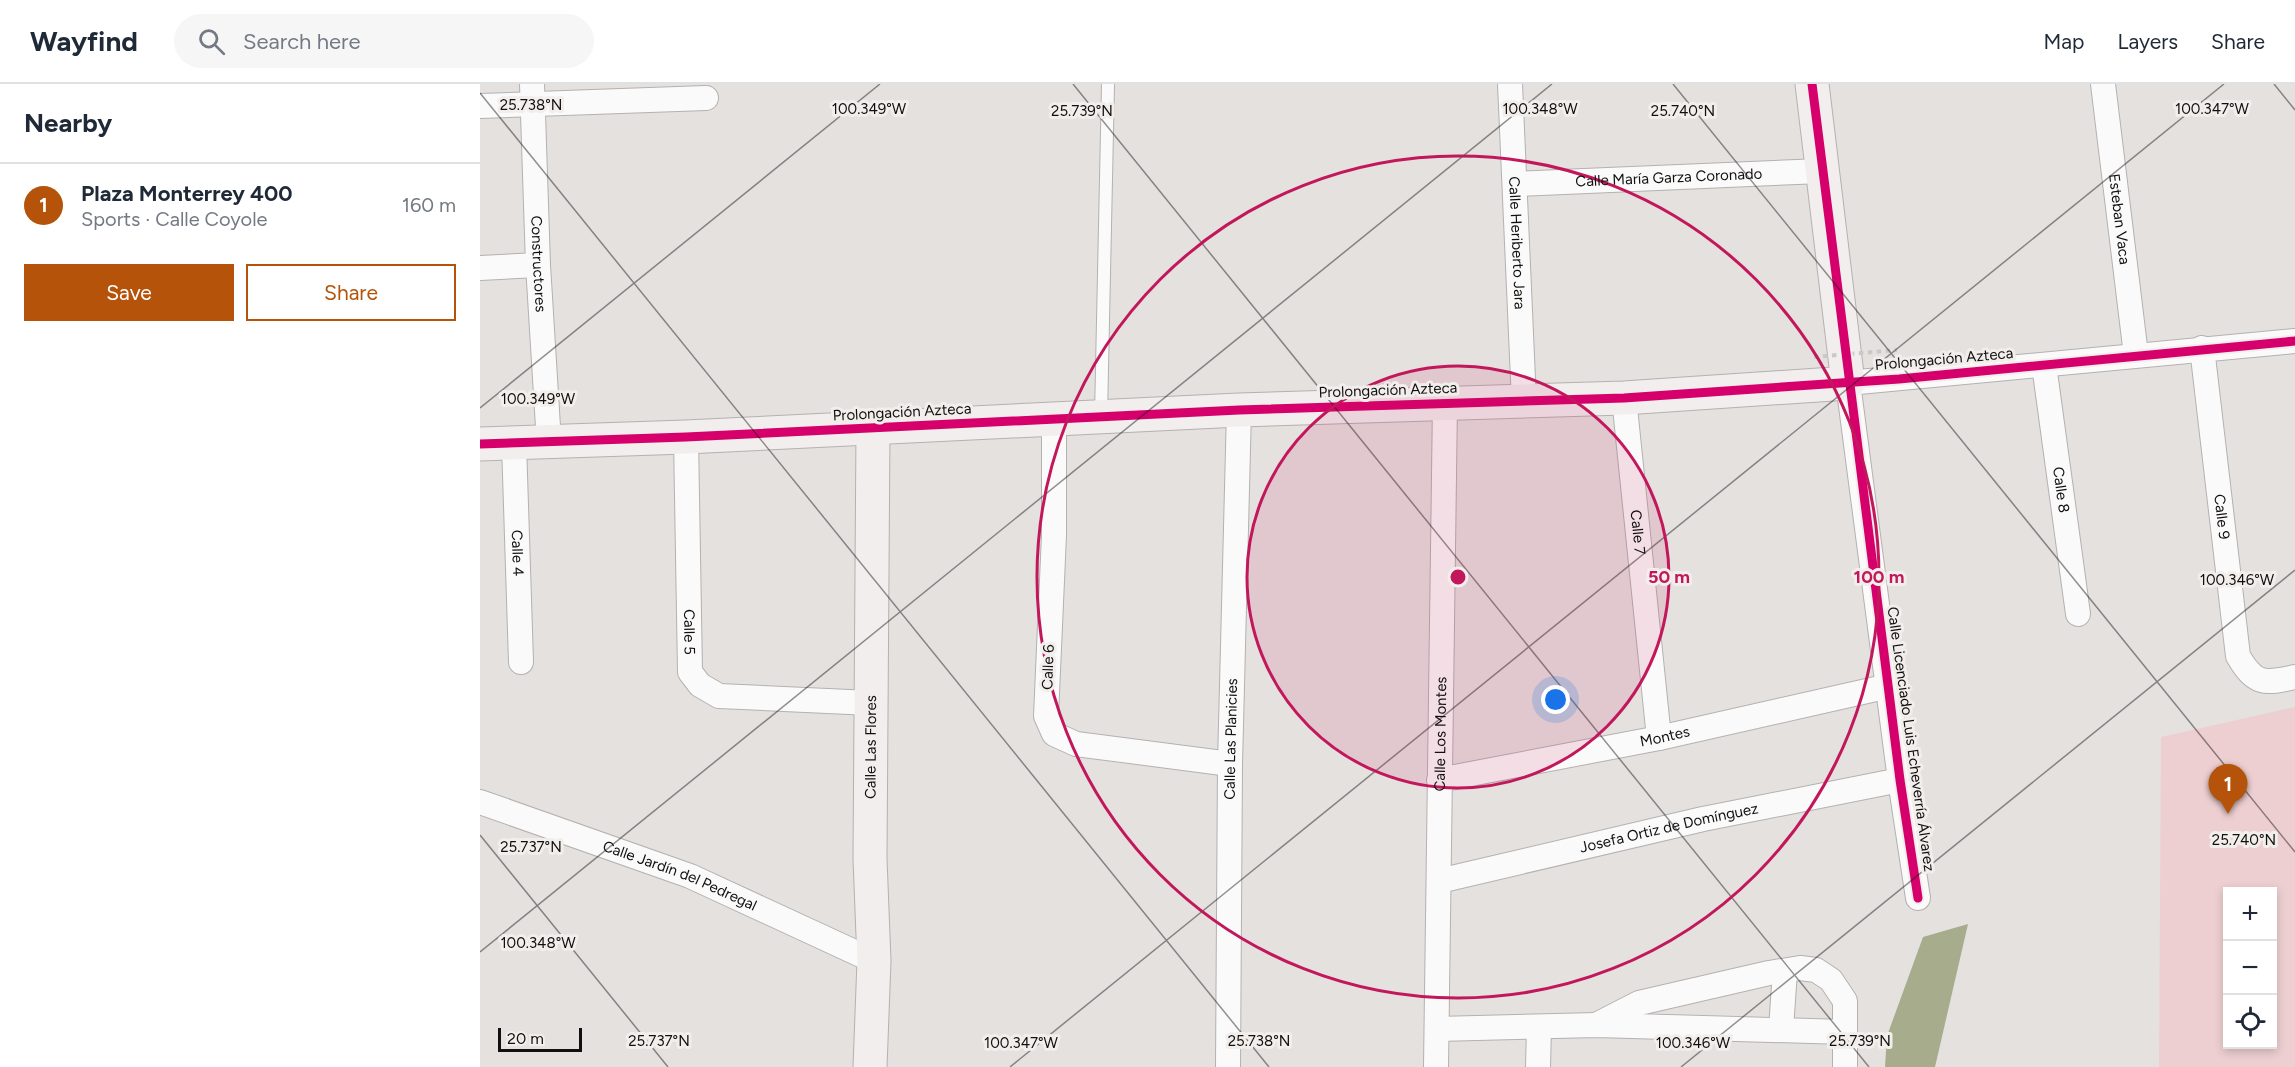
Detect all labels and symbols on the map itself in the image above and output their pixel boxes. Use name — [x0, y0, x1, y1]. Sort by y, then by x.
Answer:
text: 25.738°N — [500, 96, 562, 114]
text: 100.349°W — [832, 100, 907, 118]
text: 100.348°W — [1502, 100, 1578, 118]
text: 100.347°W — [2175, 100, 2250, 118]
text: 25.739°N — [1051, 102, 1113, 120]
text: 25.740°N — [1651, 102, 1715, 120]
street label: Calle María Garza Coronado — [1575, 165, 1763, 190]
street label: Esteban Vaca — [2105, 172, 2134, 266]
street label: Calle Heriberto Jara — [1505, 176, 1529, 310]
street label: Constructores — [527, 215, 550, 313]
street label: Prolongación Azteca — [1874, 344, 2014, 374]
street label: Prolongación Azteca — [1318, 379, 1458, 401]
text: 100.349°W — [501, 390, 576, 408]
street label: Prolongación Azteca — [832, 399, 972, 425]
street label: Calle 8 — [2049, 466, 2073, 514]
street label: Calle 9 — [2210, 493, 2233, 541]
street label: Calle 7 — [1627, 509, 1649, 556]
street label: Calle 4 — [508, 529, 527, 576]
text: 50 m — [1648, 566, 1690, 588]
text: 100 m — [1854, 566, 1904, 588]
centre of rings — [1448, 567, 1468, 587]
text: 100.346°W — [2200, 571, 2275, 589]
street label: Calle Licenciado Luis Echeverría Álvarez — [1883, 605, 1939, 873]
street label: Calle 5 — [680, 609, 699, 655]
street label: Calle 6 — [1038, 643, 1058, 690]
street label: Calle Los Montes — [1431, 676, 1450, 792]
street label: Calle Las Planicies — [1221, 678, 1241, 800]
your location — [1541, 685, 1570, 714]
street label: Calle Las Flores — [861, 695, 880, 799]
street label: Montes — [1638, 722, 1692, 750]
pin: 1 — [2208, 764, 2248, 814]
street label: Josefa Ortiz de Domínguez — [1578, 799, 1760, 857]
text: 25.740°N — [2212, 831, 2276, 849]
street label: Calle Jardín del Pedregal — [600, 837, 760, 915]
text: 25.737°N — [500, 838, 562, 856]
text: 100.348°W — [500, 934, 576, 952]
scale bar — [498, 1025, 582, 1052]
text: 25.737°N — [628, 1032, 690, 1050]
text: 25.738°N — [1228, 1032, 1290, 1050]
text: 25.739°N — [1829, 1032, 1891, 1050]
text: 100.347°W — [984, 1034, 1059, 1052]
text: 100.346°W — [1656, 1034, 1731, 1052]

